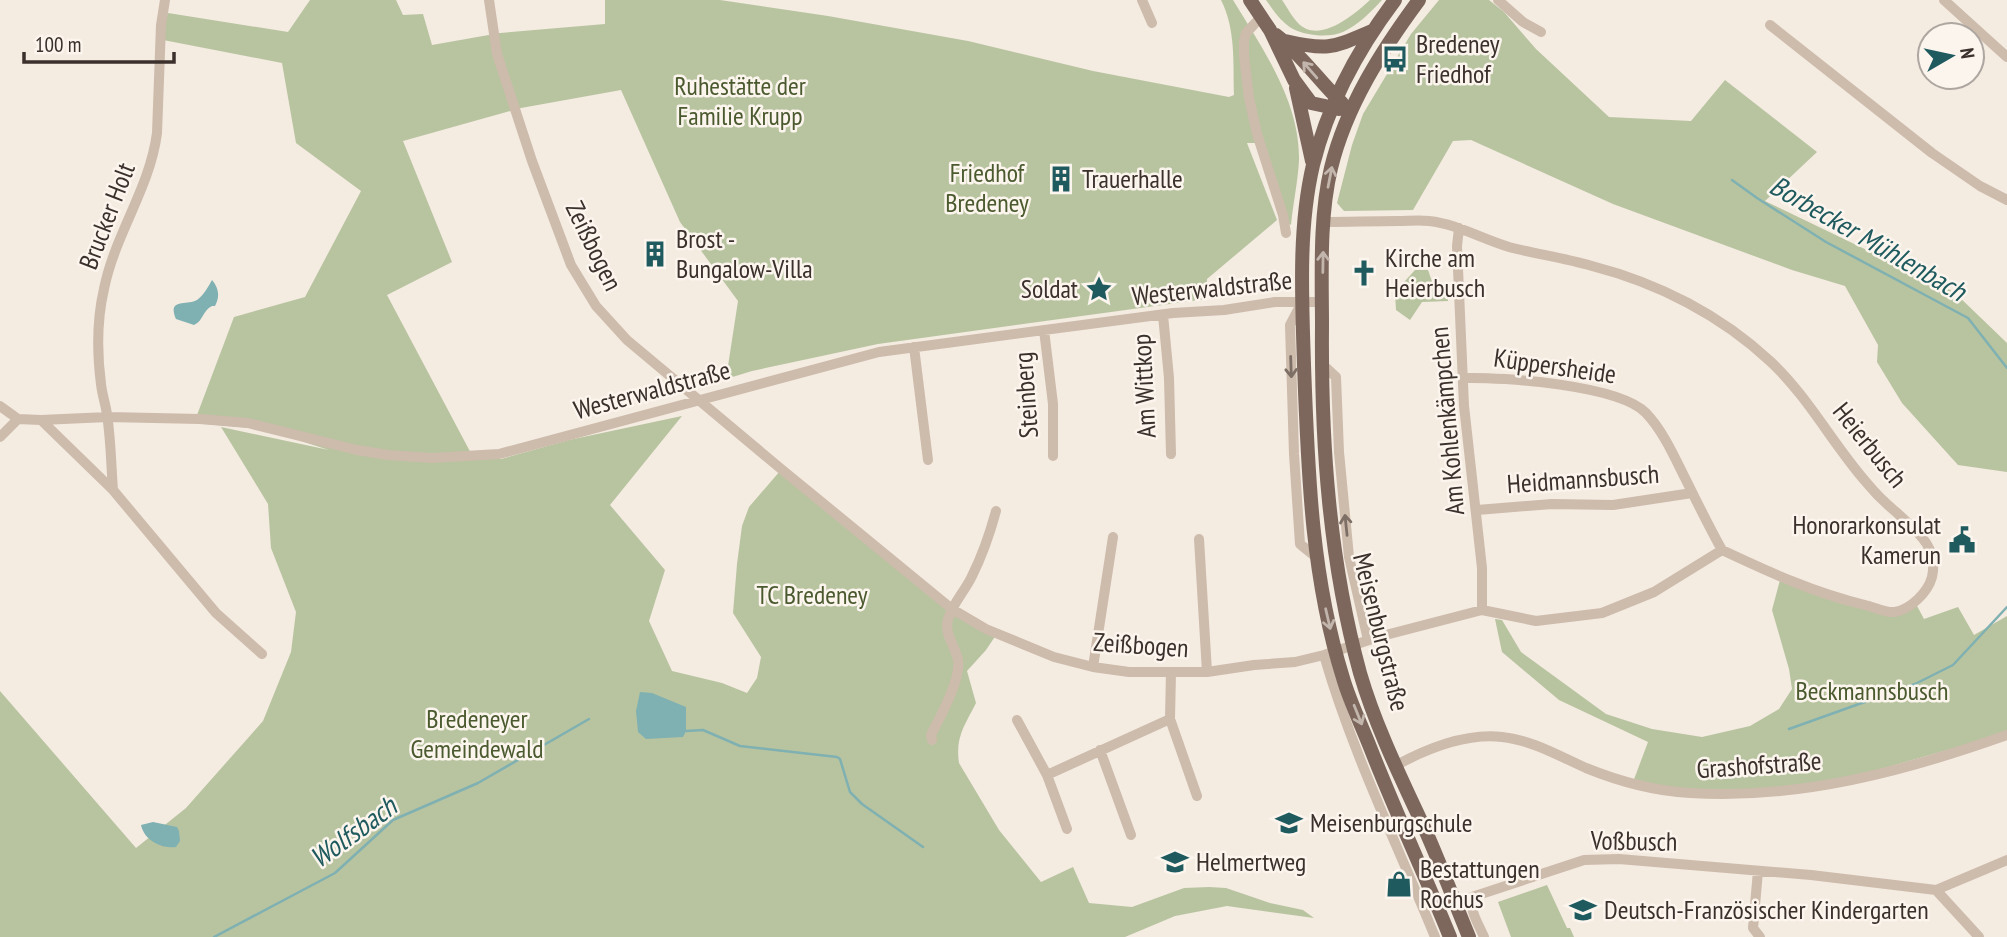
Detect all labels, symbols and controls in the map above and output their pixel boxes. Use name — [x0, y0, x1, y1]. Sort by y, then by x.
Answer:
scale bar — [24, 21, 175, 65]
north arrow — [1916, 21, 1986, 91]
place label: Bredeney Friedhof — [1416, 27, 1500, 90]
text: 100 m — [35, 31, 81, 58]
bus stop icon: Bredeney Friedhof — [1380, 44, 1410, 74]
text: N — [1955, 46, 1980, 60]
one-way arrow — [1302, 61, 1318, 79]
park label: Ruhestätte der Familie Krupp — [674, 69, 806, 132]
park label: Friedhof Bredeney — [945, 156, 1029, 219]
street label: Brucker Holt — [71, 158, 142, 274]
place label: Trauerhalle — [1082, 162, 1183, 195]
building icon: Trauerhalle — [1046, 164, 1076, 194]
one-way arrow — [1323, 166, 1337, 189]
water label: Borbecker Mühlenbach — [1764, 166, 1974, 310]
street label: Zeißbogen — [559, 196, 630, 296]
place label: Brost - Bungalow-Villa — [676, 222, 813, 285]
building icon: Brost - Bungalow-Villa — [640, 239, 670, 269]
place label: Kirche am Heierbusch — [1385, 241, 1485, 304]
one-way arrow — [1316, 250, 1329, 273]
church icon: Kirche am Heierbusch — [1349, 258, 1379, 288]
street label: Westerwaldstraße — [1130, 263, 1294, 312]
place label: Soldat — [1021, 272, 1078, 305]
place icon: Soldat — [1084, 274, 1114, 304]
street label: Am Kohlenkämpchen — [1422, 325, 1471, 517]
street label: Am Wittkop — [1124, 333, 1163, 439]
street label: Küppersheide — [1492, 341, 1618, 390]
street label: Steinberg — [1006, 351, 1045, 439]
street label: Westerwaldstraße — [570, 353, 734, 426]
one-way arrow — [1285, 355, 1298, 378]
street label: Heierbusch — [1826, 395, 1915, 494]
street label: Heidmannsbusch — [1506, 457, 1660, 500]
place label: Honorarkonsulat Kamerun — [1792, 508, 1941, 571]
one-way arrow — [1339, 514, 1352, 537]
public building icon: Honorarkonsulat Kamerun — [1947, 525, 1977, 555]
street label: Meisenburgstraße — [1346, 549, 1417, 714]
park label: TC Bredeney — [757, 578, 868, 611]
one-way arrow — [1322, 607, 1335, 630]
street label: Zeißbogen — [1092, 625, 1190, 664]
park label: Beckmannsbusch — [1795, 674, 1949, 707]
park label: Bredeneyer Gemeindewald — [410, 702, 544, 765]
one-way arrow — [1352, 704, 1365, 726]
street label: Grashofstraße — [1695, 744, 1823, 785]
water label: Wolfsbach — [302, 787, 405, 876]
place label: Meisenburgschule — [1310, 806, 1472, 839]
school or university icon: Meisenburgschule — [1274, 808, 1304, 838]
street label: Voßbusch — [1589, 823, 1678, 858]
place label: Helmertweg — [1196, 845, 1306, 878]
school or university icon: Helmertweg — [1160, 847, 1190, 877]
place label: Bestattungen Rochus — [1420, 852, 1540, 915]
shop icon: Bestattungen Rochus — [1384, 869, 1414, 899]
place label: Deutsch-Französischer Kindergarten — [1604, 893, 1929, 926]
school or university icon: Deutsch-Französischer Kindergarten — [1568, 895, 1598, 925]

